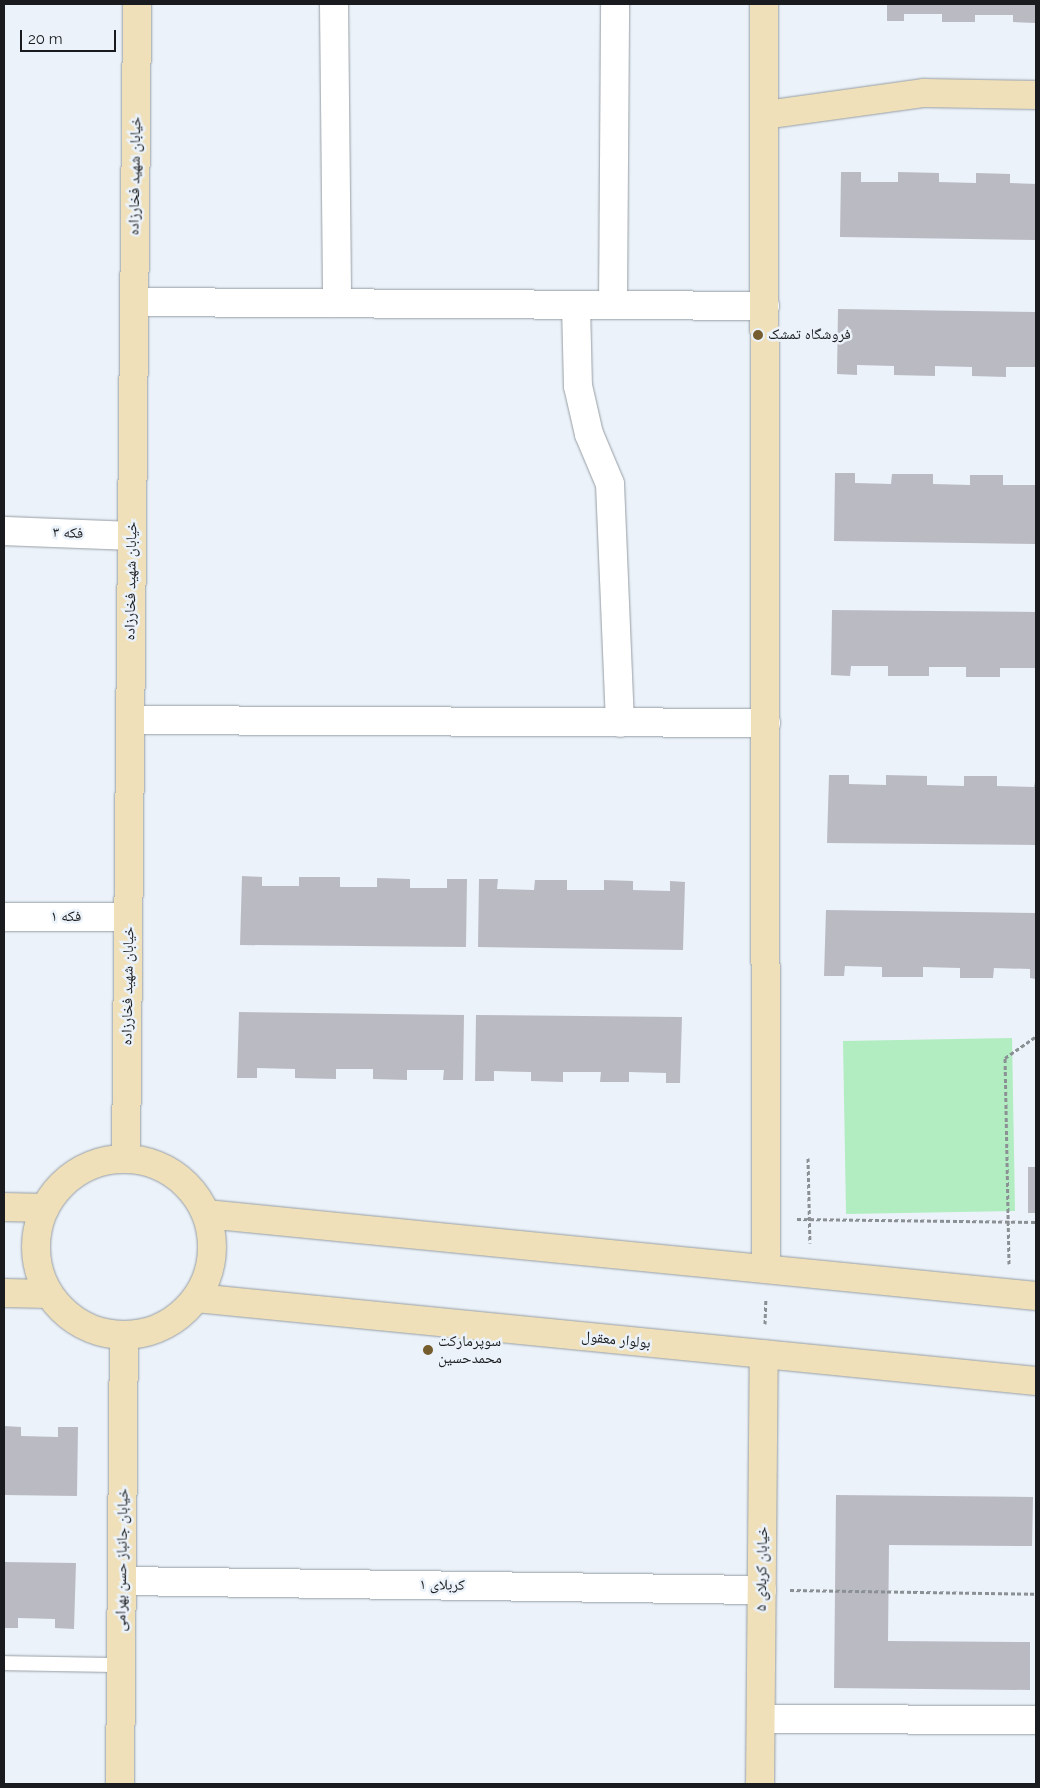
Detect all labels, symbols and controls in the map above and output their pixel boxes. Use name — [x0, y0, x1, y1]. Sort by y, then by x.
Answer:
scale bar — [22, 20, 119, 52]
text: 20 m — [28, 30, 63, 48]
street label: خیابان شهید فخارزاده — [125, 116, 145, 236]
place label: فروشگاه تمشک — [768, 326, 851, 344]
marker: فروشگاه تمشک — [752, 329, 764, 341]
street label: خیابان شهید فخارزاده — [121, 521, 141, 641]
street label: فکه ۳ — [52, 523, 84, 543]
street label: فکه ۱ — [51, 908, 81, 926]
street label: خیابان شهید فخارزاده — [118, 926, 138, 1046]
street label: بولوار معقول — [581, 1327, 651, 1353]
place label: سوپرمارکت محمدحسین — [438, 1332, 502, 1367]
marker: سوپرمارکت محمدحسین — [422, 1344, 434, 1356]
street label: خیابان جانباز حسن بهرامی — [112, 1488, 132, 1632]
street label: خیابان کربلای ۵ — [752, 1527, 772, 1611]
street label: کربلای ۱ — [419, 1576, 465, 1594]

